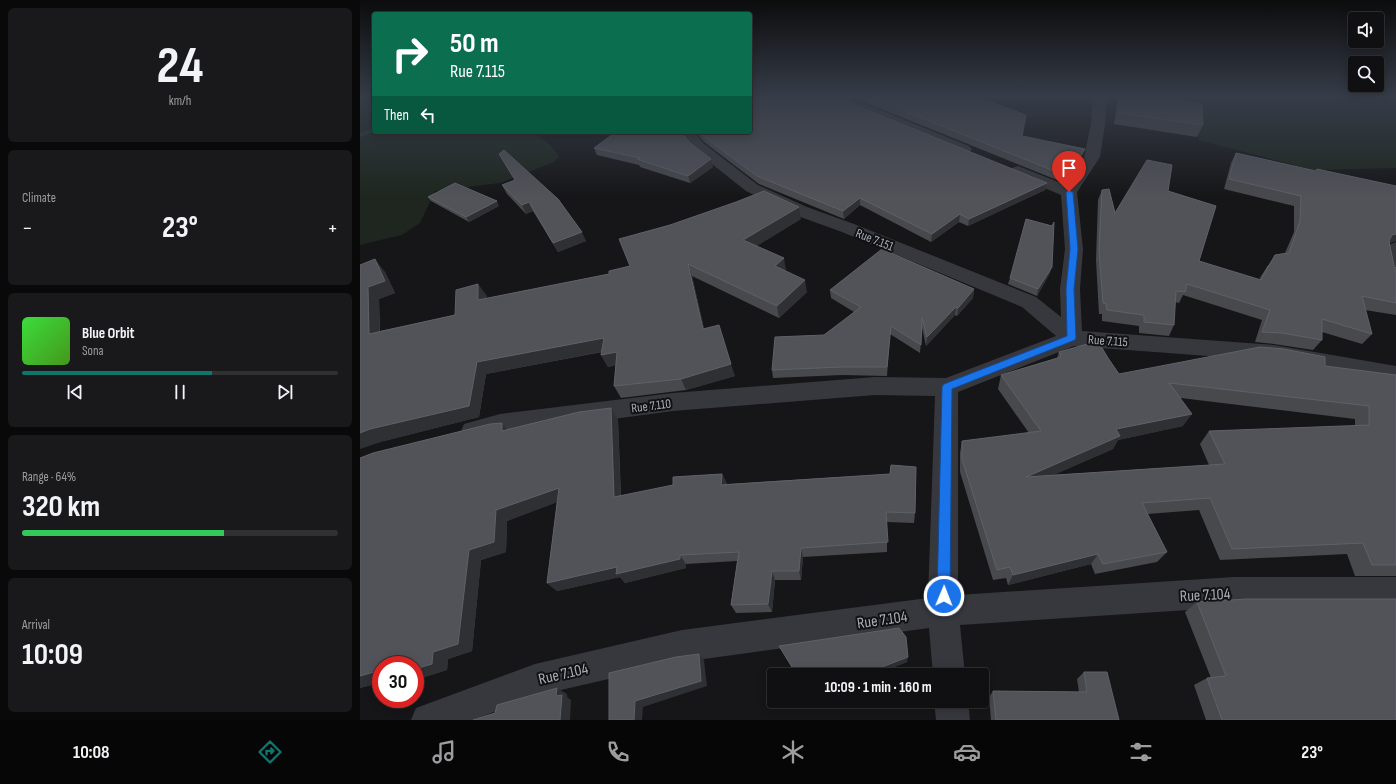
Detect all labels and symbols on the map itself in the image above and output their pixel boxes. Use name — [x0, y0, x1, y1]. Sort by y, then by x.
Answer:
pin — [1052, 151, 1086, 192]
street label: Rue 7.151 — [853, 225, 896, 255]
street label: Rue 7.115 — [1088, 332, 1128, 350]
street label: Rue 7.110 — [630, 396, 672, 416]
position arrow — [923, 575, 965, 617]
street label: Rue 7.104 — [1179, 585, 1231, 606]
street label: Rue 7.104 — [856, 608, 909, 633]
speed limit sign: 30 — [372, 656, 424, 708]
street label: Rue 7.104 — [537, 659, 590, 689]

